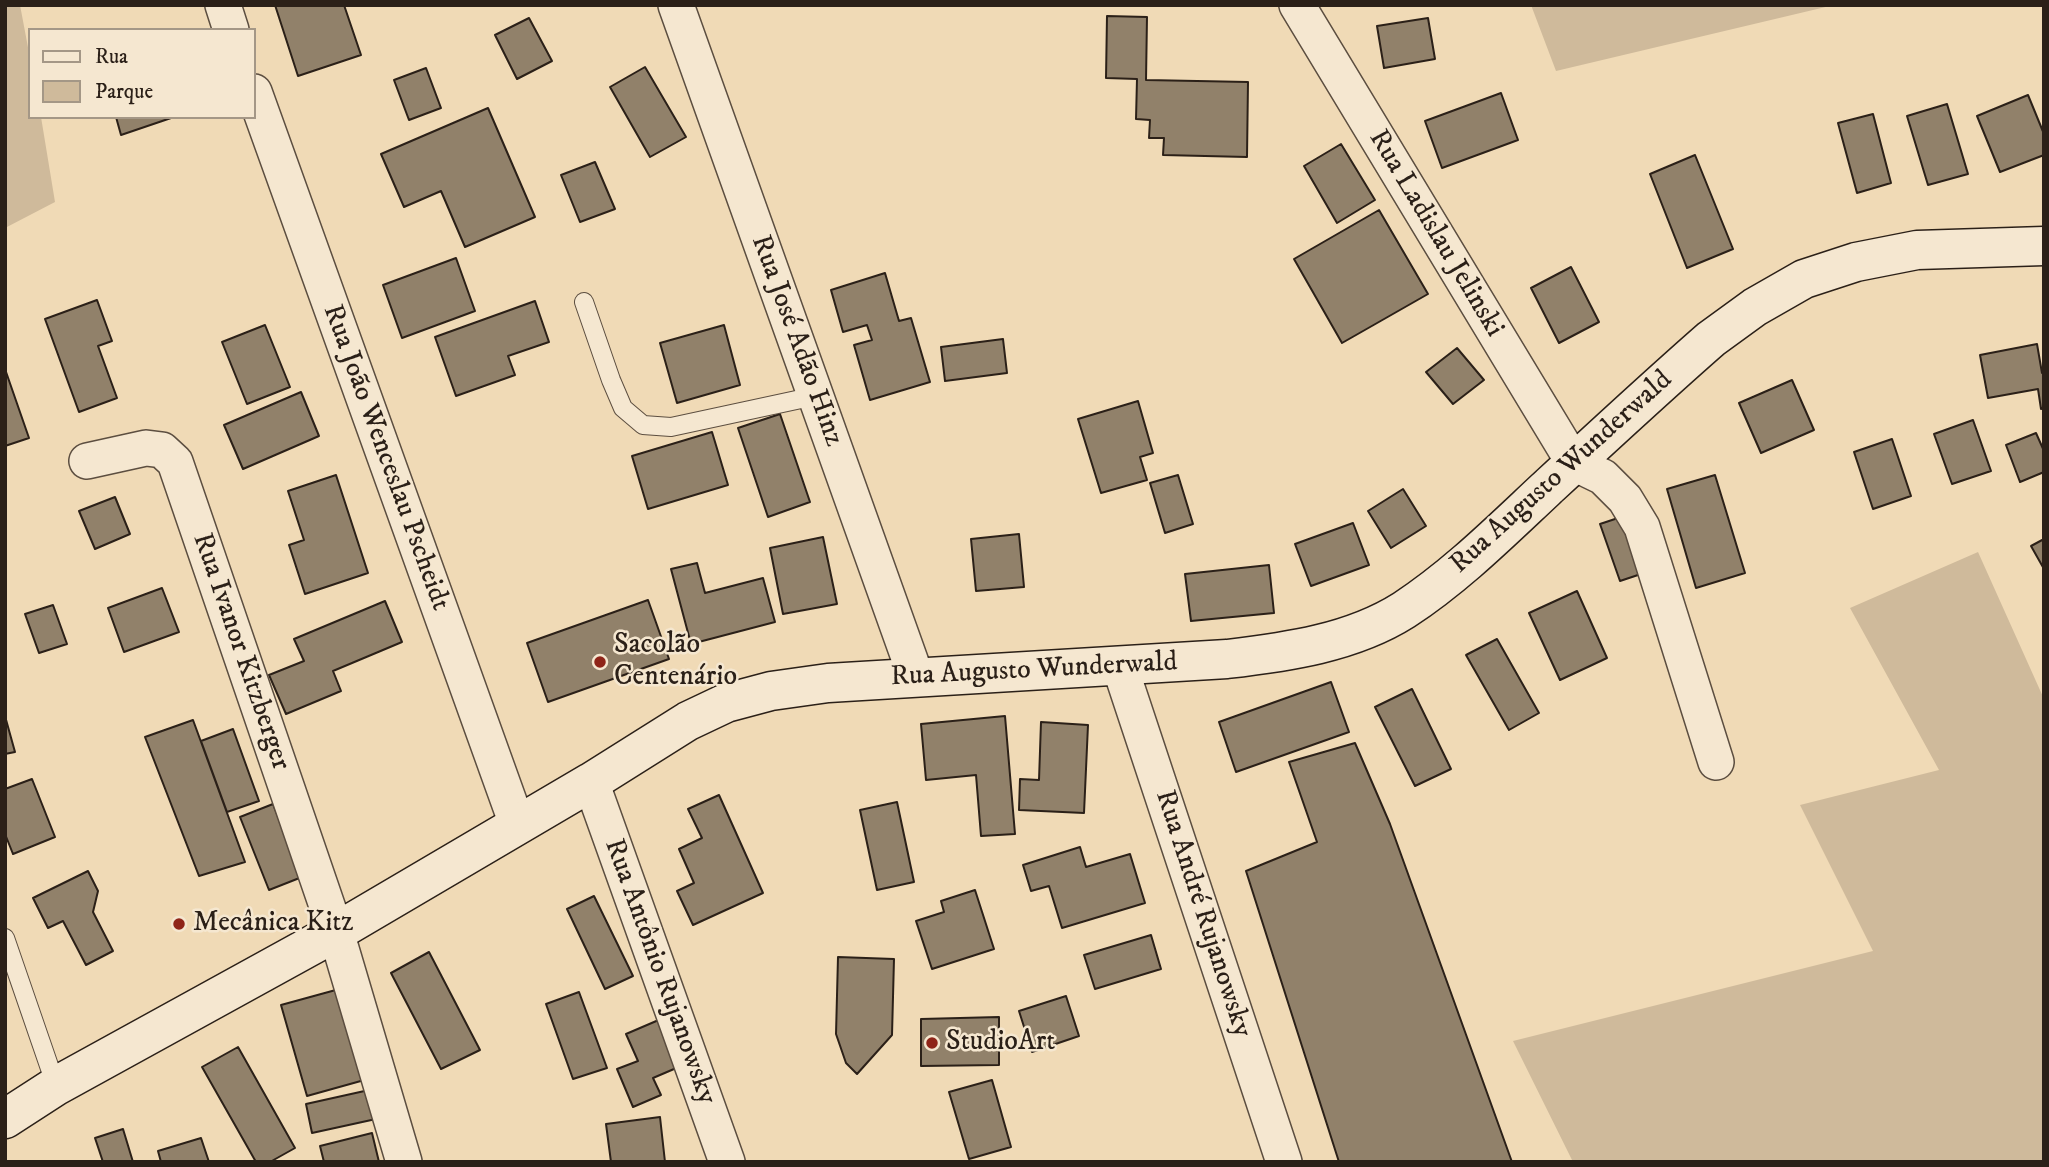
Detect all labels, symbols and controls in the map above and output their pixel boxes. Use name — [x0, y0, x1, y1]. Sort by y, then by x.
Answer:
legend — [28, 28, 256, 119]
text: Rua — [95, 44, 128, 70]
text: Parque — [95, 79, 153, 105]
street label: Rua Ladislau Jelinski — [1360, 124, 1510, 344]
street label: Rua José Adão Hinz — [742, 231, 850, 451]
street label: Rua João Wenceslau Pscheidt — [314, 301, 456, 615]
street label: Rua Augusto Wunderwald — [1444, 364, 1680, 582]
street label: Rua Ivanor Kitzberger — [184, 529, 296, 775]
place label: Sacolão Centenário — [614, 629, 737, 695]
street label: Rua Augusto Wunderwald — [890, 647, 1178, 695]
marker: Sacolão Centenário — [592, 654, 608, 670]
street label: Rua André Rujanowsky — [1146, 786, 1258, 1042]
street label: Rua Antônio Rujanowsky — [595, 835, 723, 1109]
place label: Mecânica Kitz — [193, 907, 353, 941]
marker: Mecânica Kitz — [171, 916, 187, 932]
place label: StudioArt — [946, 1026, 1055, 1060]
marker: StudioArt — [924, 1035, 940, 1051]

